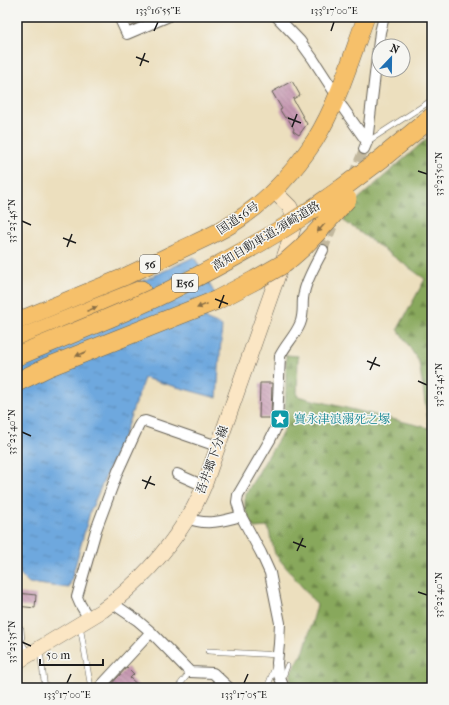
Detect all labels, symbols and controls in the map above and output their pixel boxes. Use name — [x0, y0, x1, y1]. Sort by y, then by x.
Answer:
text: 133°16'55"E — [135, 5, 181, 17]
text: 133°17'00"E — [311, 5, 357, 17]
north arrow — [371, 38, 411, 78]
text: N — [388, 42, 401, 57]
text: 33°23'50"N — [433, 151, 445, 196]
text: 33°23'45"N — [6, 198, 18, 243]
street label: 高知自動車道;須崎道路 — [210, 198, 322, 274]
street label: 国道56号 — [214, 199, 262, 237]
one-way arrow — [316, 223, 326, 233]
road number: 56 — [140, 255, 160, 273]
road number: E56 — [172, 274, 198, 292]
one-way arrow — [195, 303, 207, 309]
one-way arrow — [87, 306, 99, 312]
one-way arrow — [74, 351, 86, 357]
text: 33°23'45"N — [433, 362, 445, 407]
place icon: 寶永津浪溺死之塚 — [269, 408, 291, 430]
text: 33°23'40"N — [6, 409, 18, 455]
place label: 寶永津浪溺死之塚 — [294, 412, 390, 426]
street label: 吾井郷下分線 — [193, 424, 231, 496]
text: 33°23'40"N — [433, 572, 445, 618]
text: 33°23'35"N — [6, 620, 18, 664]
scale bar — [40, 641, 103, 667]
text: 50 m — [46, 648, 70, 662]
text: 133°17'00"E — [44, 689, 90, 701]
text: 133°17'05"E — [221, 689, 267, 701]

